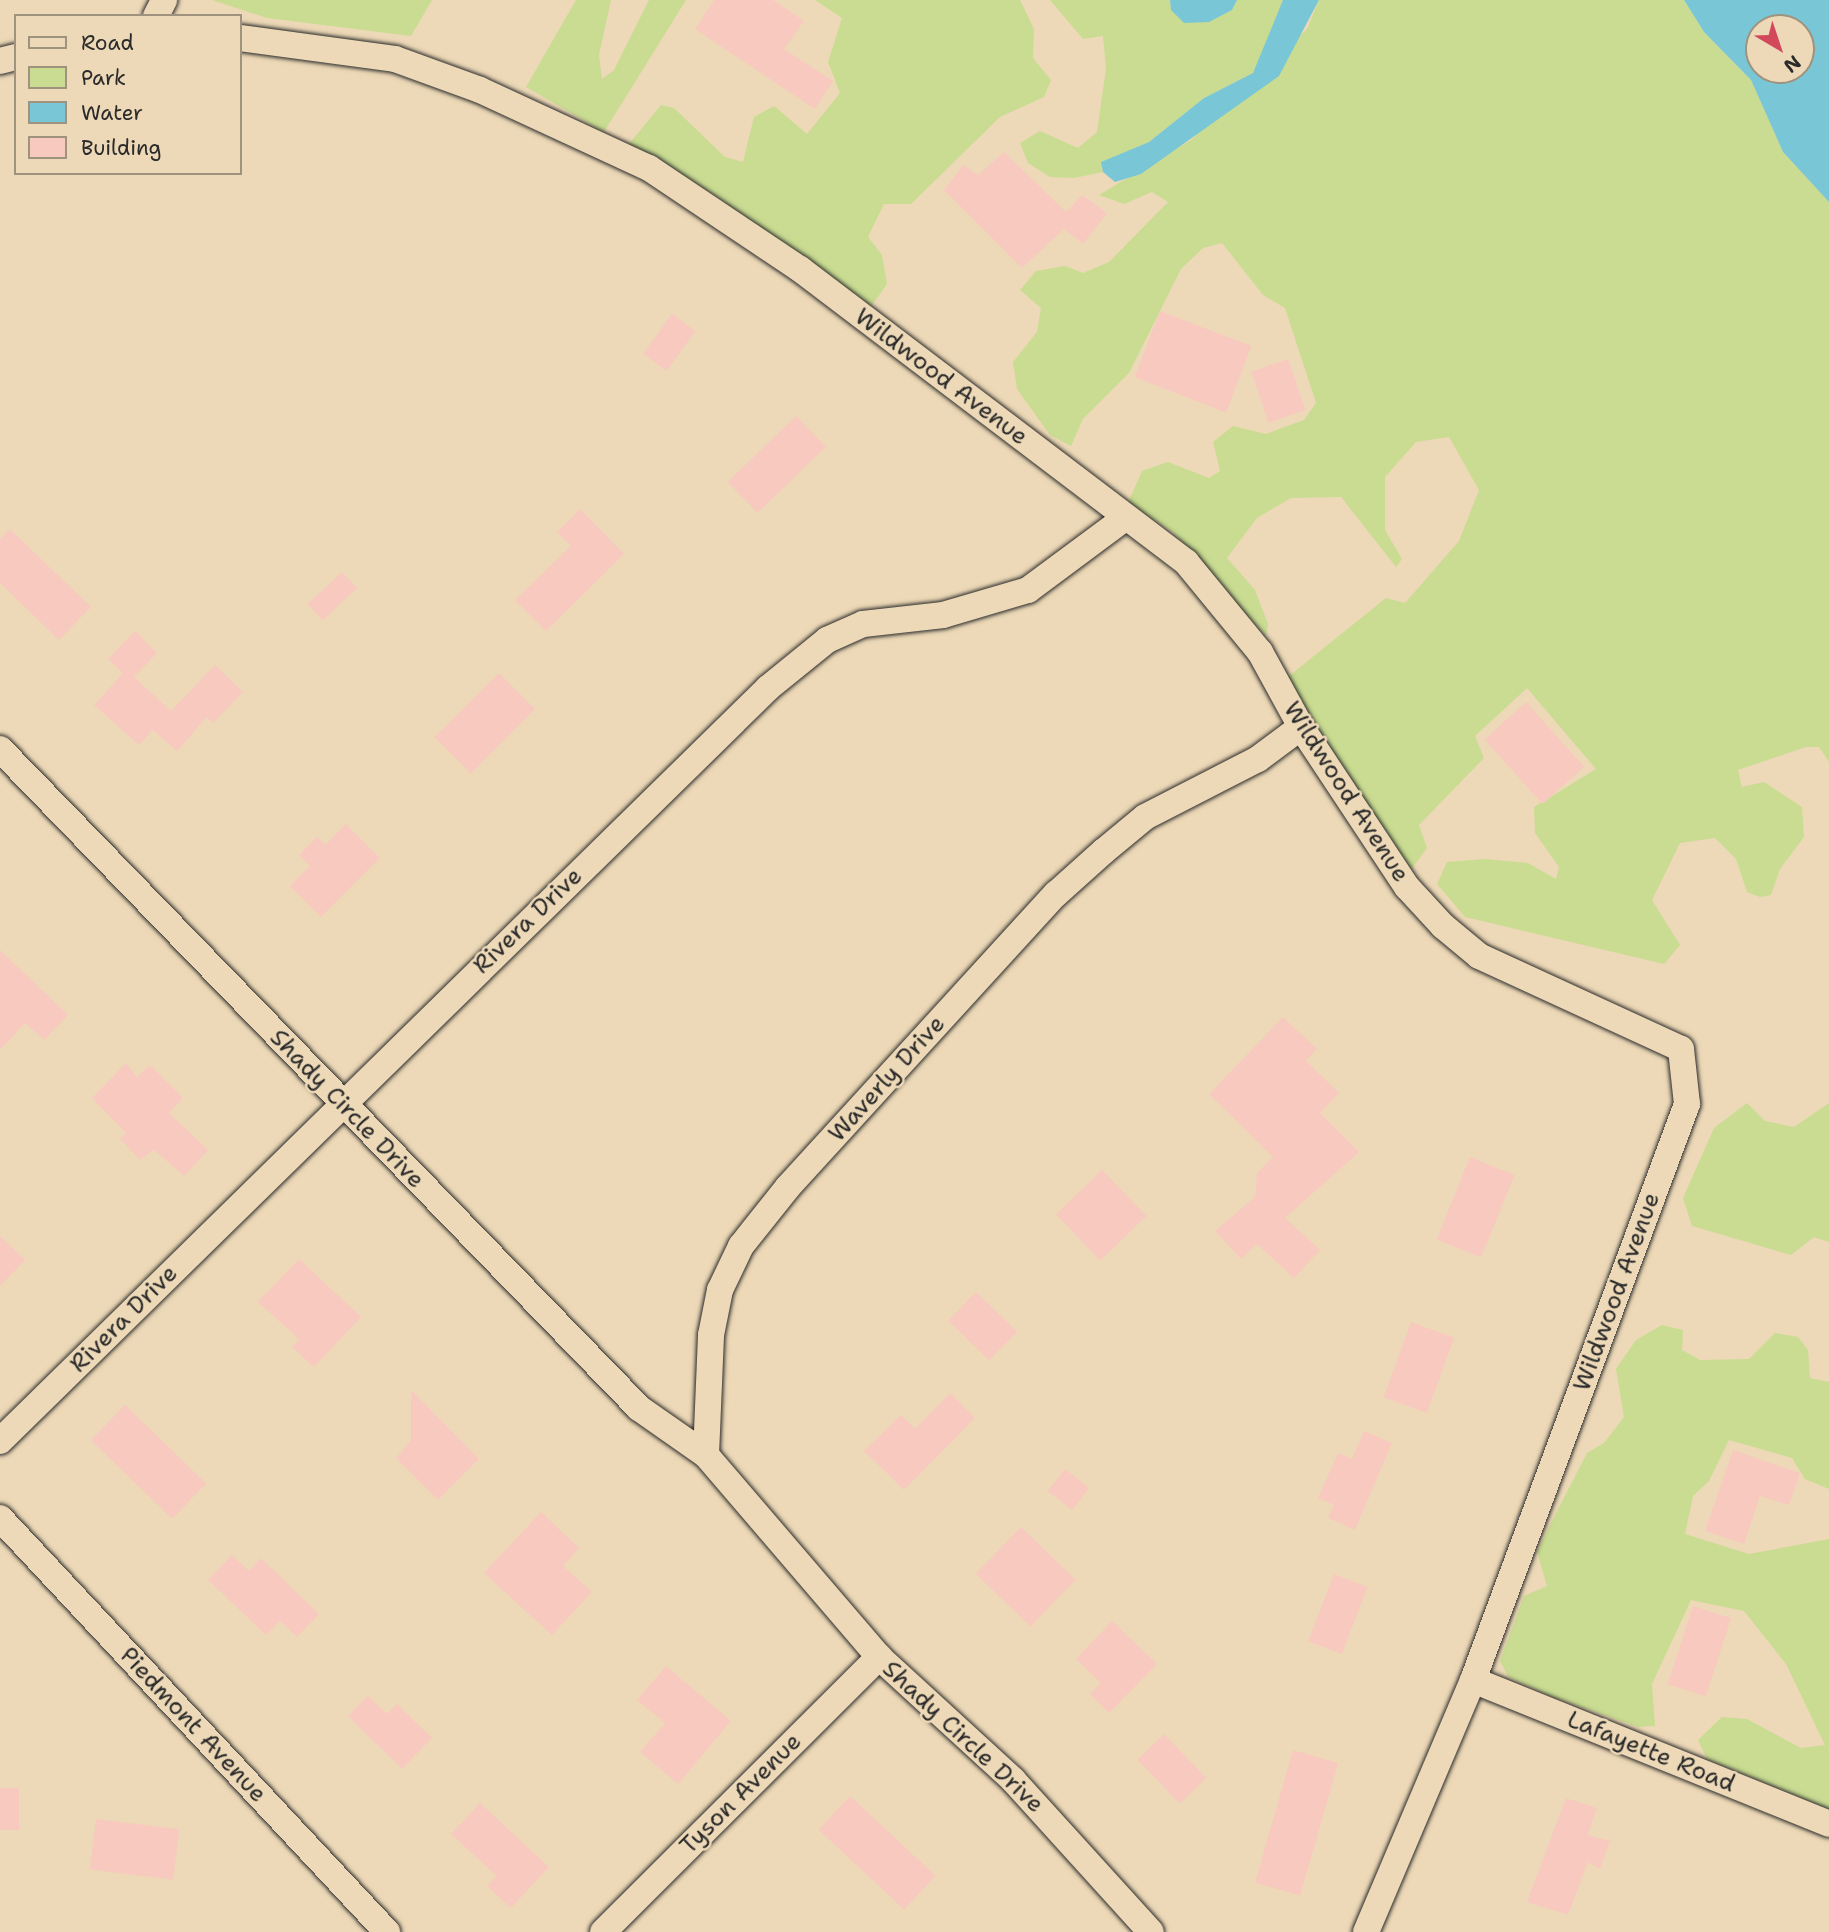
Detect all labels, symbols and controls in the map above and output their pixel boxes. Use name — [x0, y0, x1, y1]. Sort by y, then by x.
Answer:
legend — [14, 14, 242, 175]
north arrow — [1745, 14, 1815, 84]
text: Road — [81, 29, 134, 57]
text: N — [1779, 50, 1806, 79]
text: Park — [81, 64, 126, 92]
text: Water — [81, 99, 143, 127]
text: Building — [81, 134, 161, 162]
street label: Wildwood Avenue — [849, 303, 1033, 451]
street label: Wildwood Avenue — [1277, 696, 1415, 888]
street label: Rivera Drive — [467, 862, 589, 980]
street label: Waverly Drive — [823, 1010, 951, 1148]
street label: Shady Circle Drive — [264, 1023, 430, 1195]
street label: Wildwood Avenue — [1568, 1189, 1666, 1395]
street label: Rivera Drive — [64, 1259, 184, 1379]
street label: Piedmont Avenue — [114, 1641, 272, 1809]
street label: Shady Circle Drive — [876, 1655, 1050, 1819]
street label: Lafayette Road — [1563, 1705, 1739, 1799]
street label: Tyson Avenue — [674, 1727, 808, 1861]

